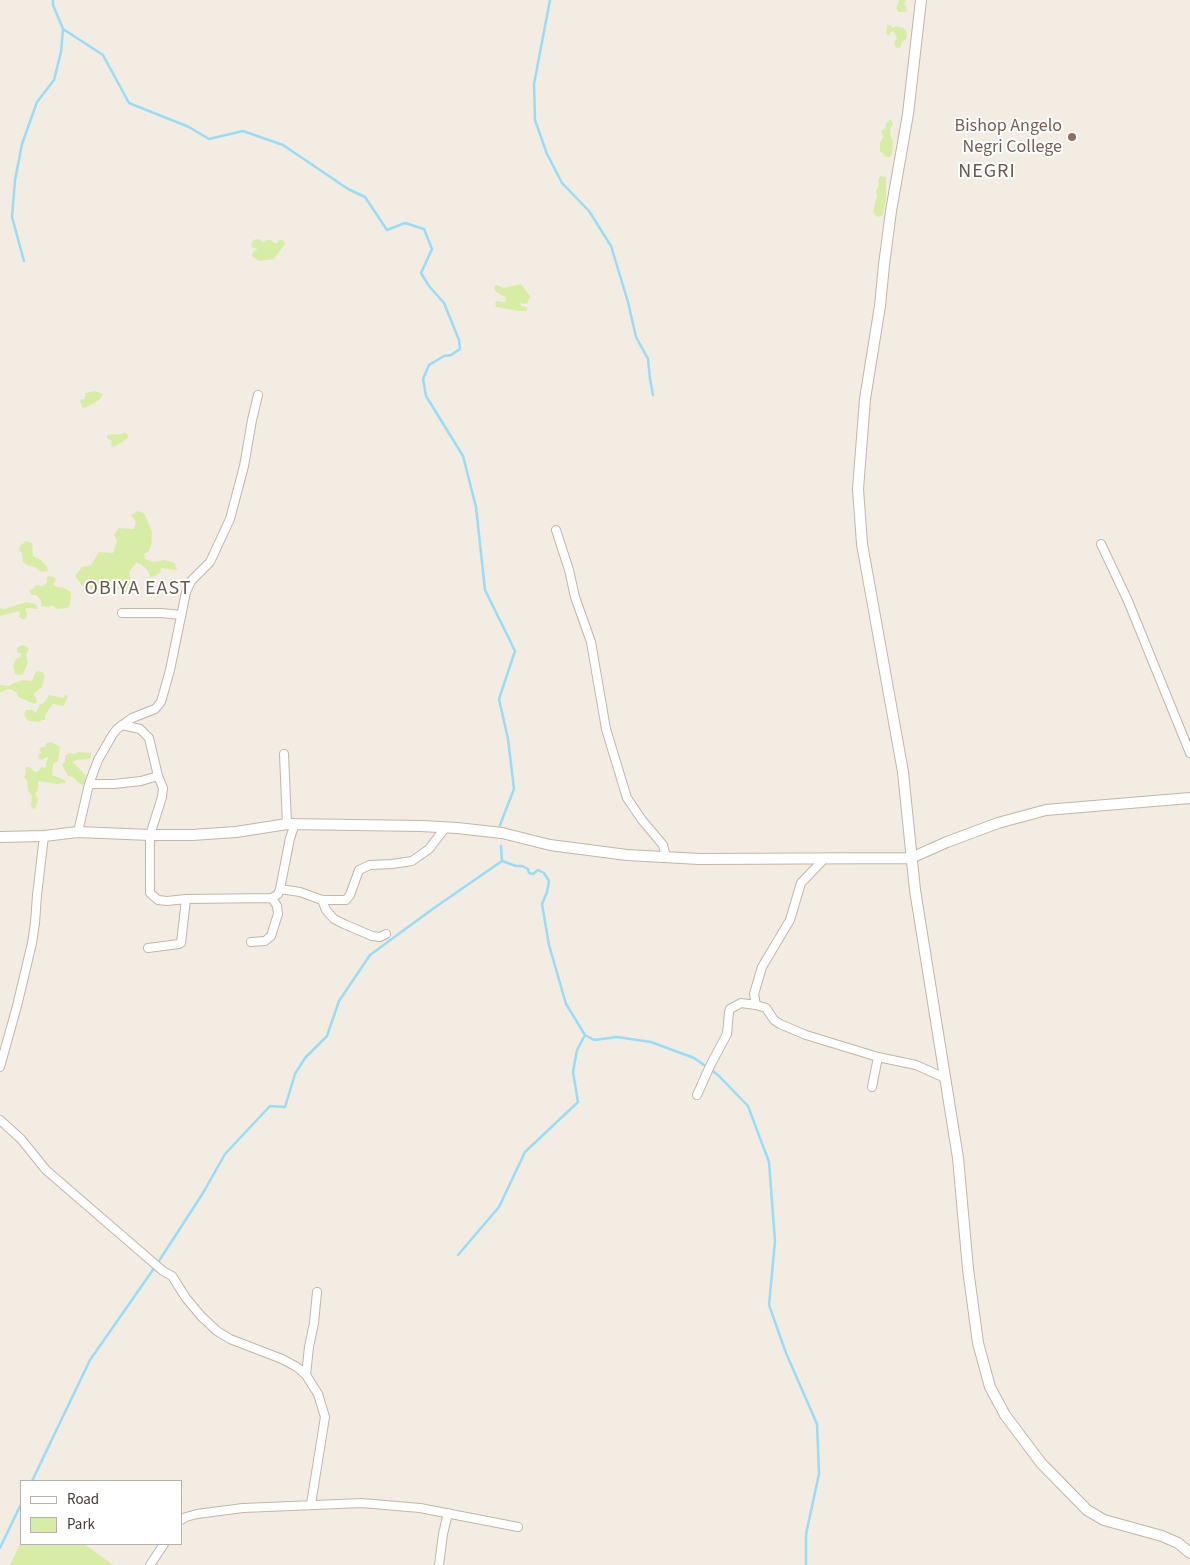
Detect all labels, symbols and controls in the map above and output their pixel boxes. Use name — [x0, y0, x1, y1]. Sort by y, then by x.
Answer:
place label: Bishop Angelo Negri College — [955, 116, 1062, 158]
marker: Bishop Angelo Negri College — [1066, 131, 1078, 143]
district label: NEGRI — [958, 161, 1016, 185]
district label: OBIYA EAST — [83, 578, 193, 602]
legend — [20, 1480, 182, 1545]
text: Road — [67, 1489, 99, 1510]
text: Park — [67, 1514, 95, 1535]

